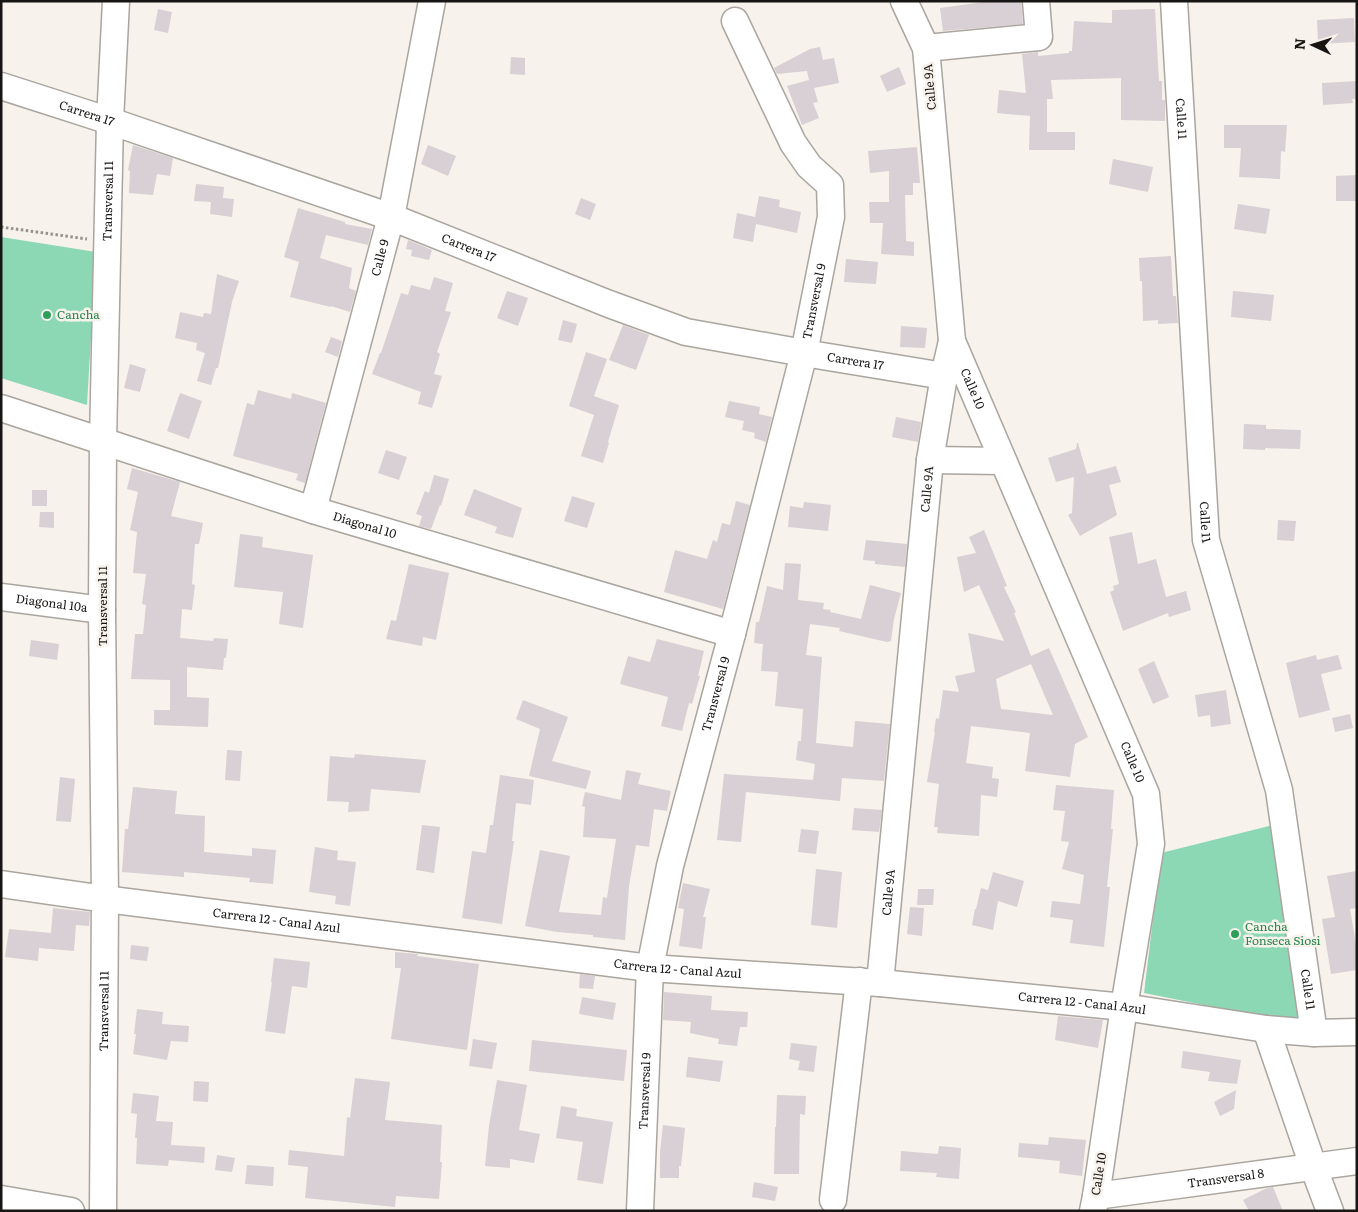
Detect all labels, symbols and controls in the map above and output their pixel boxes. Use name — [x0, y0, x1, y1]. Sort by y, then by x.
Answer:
north arrow — [1288, 20, 1338, 70]
text: N — [1289, 37, 1309, 51]
street label: Calle 9A — [918, 63, 940, 111]
street label: Carrera 17 — [57, 95, 117, 130]
street label: Calle 11 — [1172, 98, 1192, 140]
street label: Transversal 11 — [97, 161, 117, 241]
street label: Carrera 17 — [439, 228, 499, 266]
street label: Calle 9 — [366, 237, 393, 278]
street label: Transversal 9 — [797, 262, 830, 341]
place label: Cancha — [57, 305, 100, 323]
marker: Cancha — [41, 309, 53, 321]
street label: Carrera 17 — [826, 347, 885, 374]
street label: Calle 10 — [957, 365, 990, 412]
street label: Calle 9A — [915, 465, 937, 513]
street label: Calle 11 — [1196, 501, 1216, 545]
street label: Diagonal 10 — [331, 506, 399, 542]
street label: Transversal 11 — [93, 566, 111, 646]
street label: Diagonal 10a — [15, 589, 89, 616]
street label: Transversal 9 — [696, 654, 734, 733]
street label: Calle 10 — [1116, 738, 1150, 785]
street label: Calle 9A — [876, 868, 899, 916]
street label: Carrera 12 - Canal Azul — [212, 903, 342, 937]
place label: Cancha Fonseca Siosi — [1245, 917, 1321, 949]
marker: Cancha Fonseca Siosi — [1229, 928, 1241, 940]
street label: Carrera 12 - Canal Azul — [613, 953, 742, 982]
street label: Calle 11 — [1297, 968, 1321, 1011]
street label: Transversal 11 — [94, 971, 113, 1051]
street label: Carrera 12 - Canal Azul — [1017, 987, 1147, 1018]
street label: Transversal 9 — [633, 1052, 655, 1130]
street label: Calle 10 — [1086, 1151, 1110, 1197]
street label: Transversal 8 — [1186, 1163, 1266, 1192]

